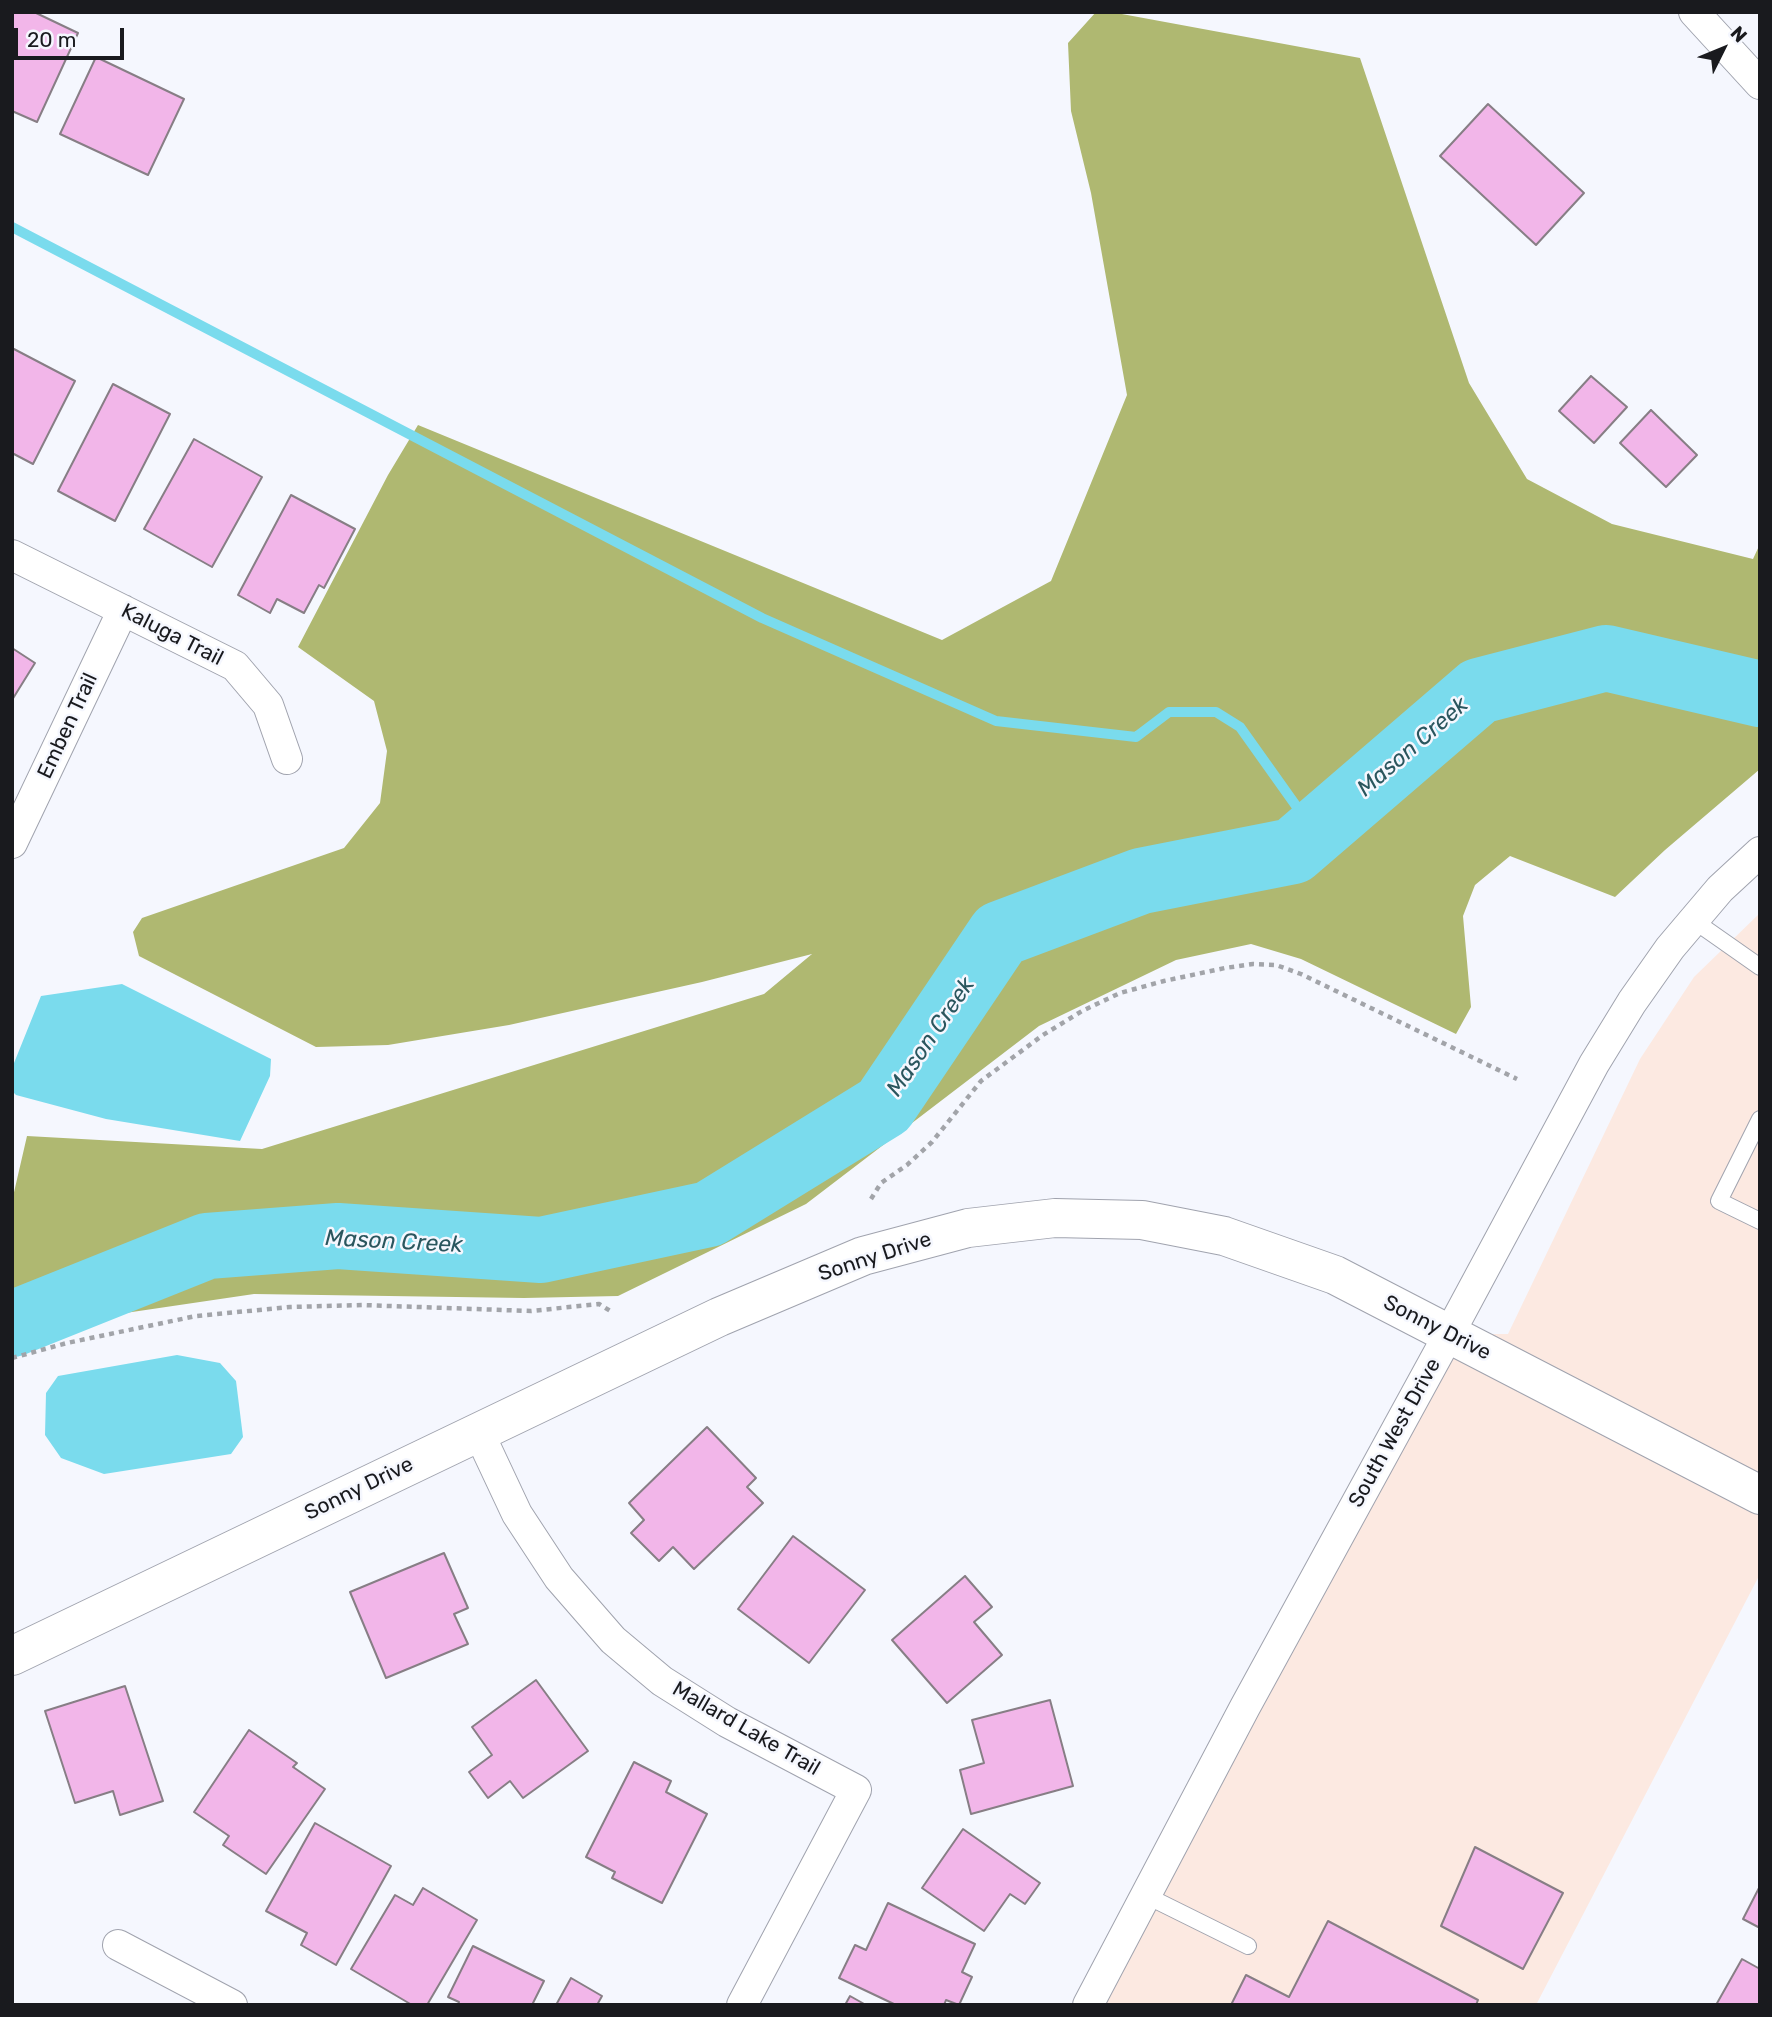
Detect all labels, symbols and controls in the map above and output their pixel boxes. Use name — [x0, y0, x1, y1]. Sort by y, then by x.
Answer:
scale bar — [18, 14, 128, 58]
north arrow — [1688, 14, 1758, 84]
text: N — [1726, 21, 1752, 47]
text: 20 m — [27, 27, 76, 52]
street label: Kaluga Trail — [117, 599, 227, 671]
street label: Emben Trail — [33, 669, 103, 783]
water label: Mason Creek — [1352, 691, 1474, 803]
water label: Mason Creek — [881, 972, 981, 1102]
water label: Mason Creek — [324, 1225, 464, 1259]
street label: Sonny Drive — [815, 1227, 935, 1287]
street label: Sonny Drive — [1379, 1290, 1495, 1366]
street label: South West Drive — [1344, 1354, 1446, 1512]
street label: Sonny Drive — [301, 1452, 417, 1526]
street label: Mallard Lake Trail — [668, 1677, 824, 1781]

